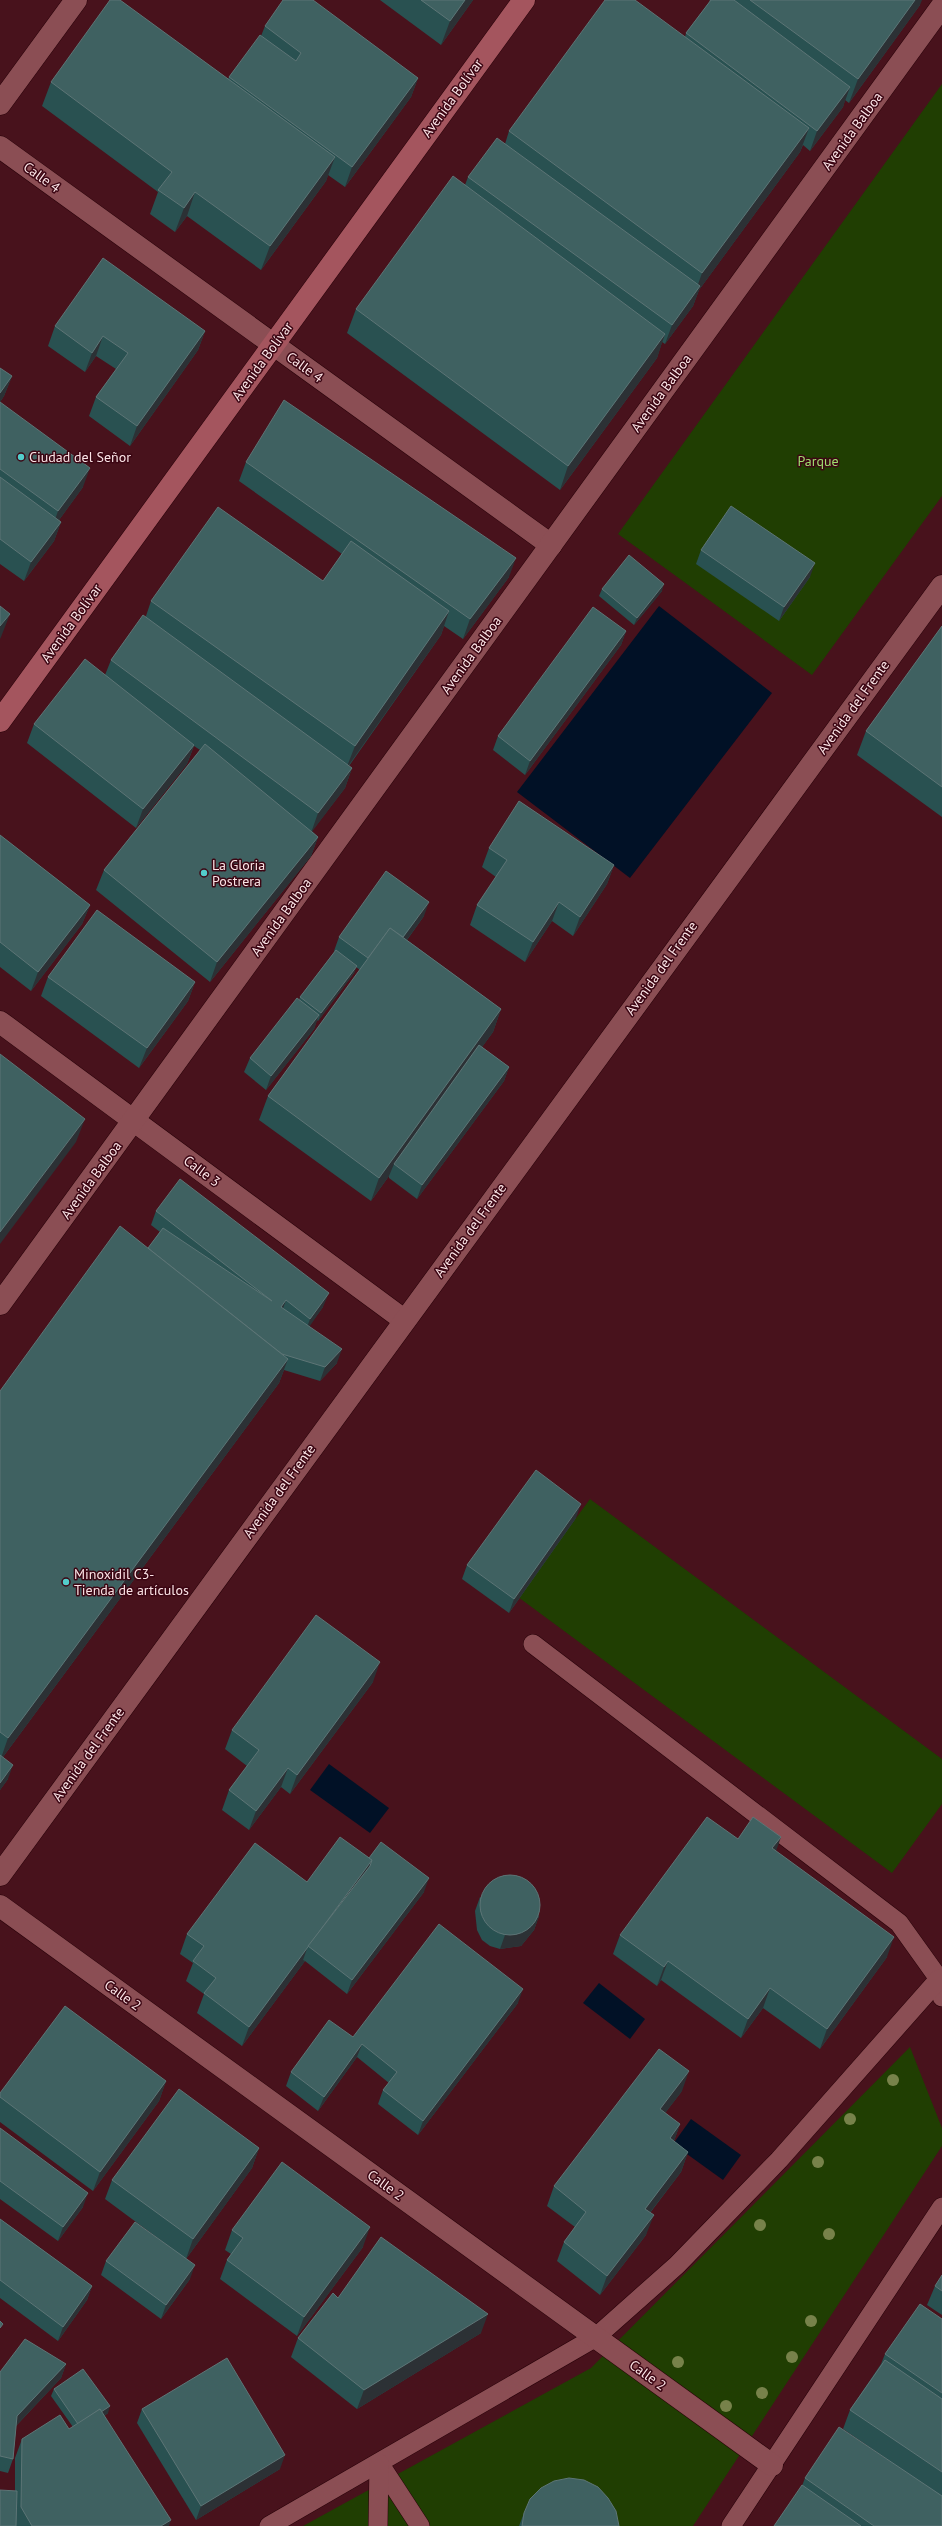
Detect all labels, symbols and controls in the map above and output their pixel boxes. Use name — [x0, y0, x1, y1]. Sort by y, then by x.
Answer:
street label: Avenida Bolívar — [417, 55, 487, 141]
street label: Avenida Balboa — [818, 88, 886, 174]
street label: Calle 4 — [20, 158, 64, 197]
street label: Avenida Bolívar — [227, 318, 297, 404]
street label: Calle 4 — [283, 348, 327, 387]
street label: Avenida Balboa — [627, 350, 695, 436]
place label: Ciudad del Señor — [29, 448, 131, 466]
marker: Ciudad del Señor — [16, 452, 26, 462]
park label: Parque — [797, 452, 839, 470]
street label: Avenida Bolívar — [36, 580, 106, 666]
street label: Avenida Balboa — [437, 612, 505, 698]
street label: Avenida del Frente — [813, 656, 893, 758]
place label: La Gloria Postrera — [212, 856, 265, 890]
marker: La Gloria Postrera — [199, 868, 209, 878]
street label: Avenida Balboa — [247, 874, 315, 960]
street label: Avenida del Frente — [621, 917, 701, 1019]
street label: Avenida Balboa — [57, 1137, 125, 1223]
street label: Calle 3 — [180, 1151, 224, 1191]
street label: Avenida del Frente — [430, 1179, 510, 1281]
street label: Avenida del Frente — [239, 1440, 319, 1542]
place label: Minoxidil C3- Tienda de artículos — [74, 1565, 189, 1599]
marker: Minoxidil C3- Tienda de artículos — [61, 1577, 71, 1587]
street label: Avenida del Frente — [48, 1703, 128, 1805]
street label: Calle 2 — [101, 1976, 145, 2014]
street label: Calle 2 — [364, 2166, 408, 2204]
street label: Calle 2 — [626, 2356, 670, 2394]

